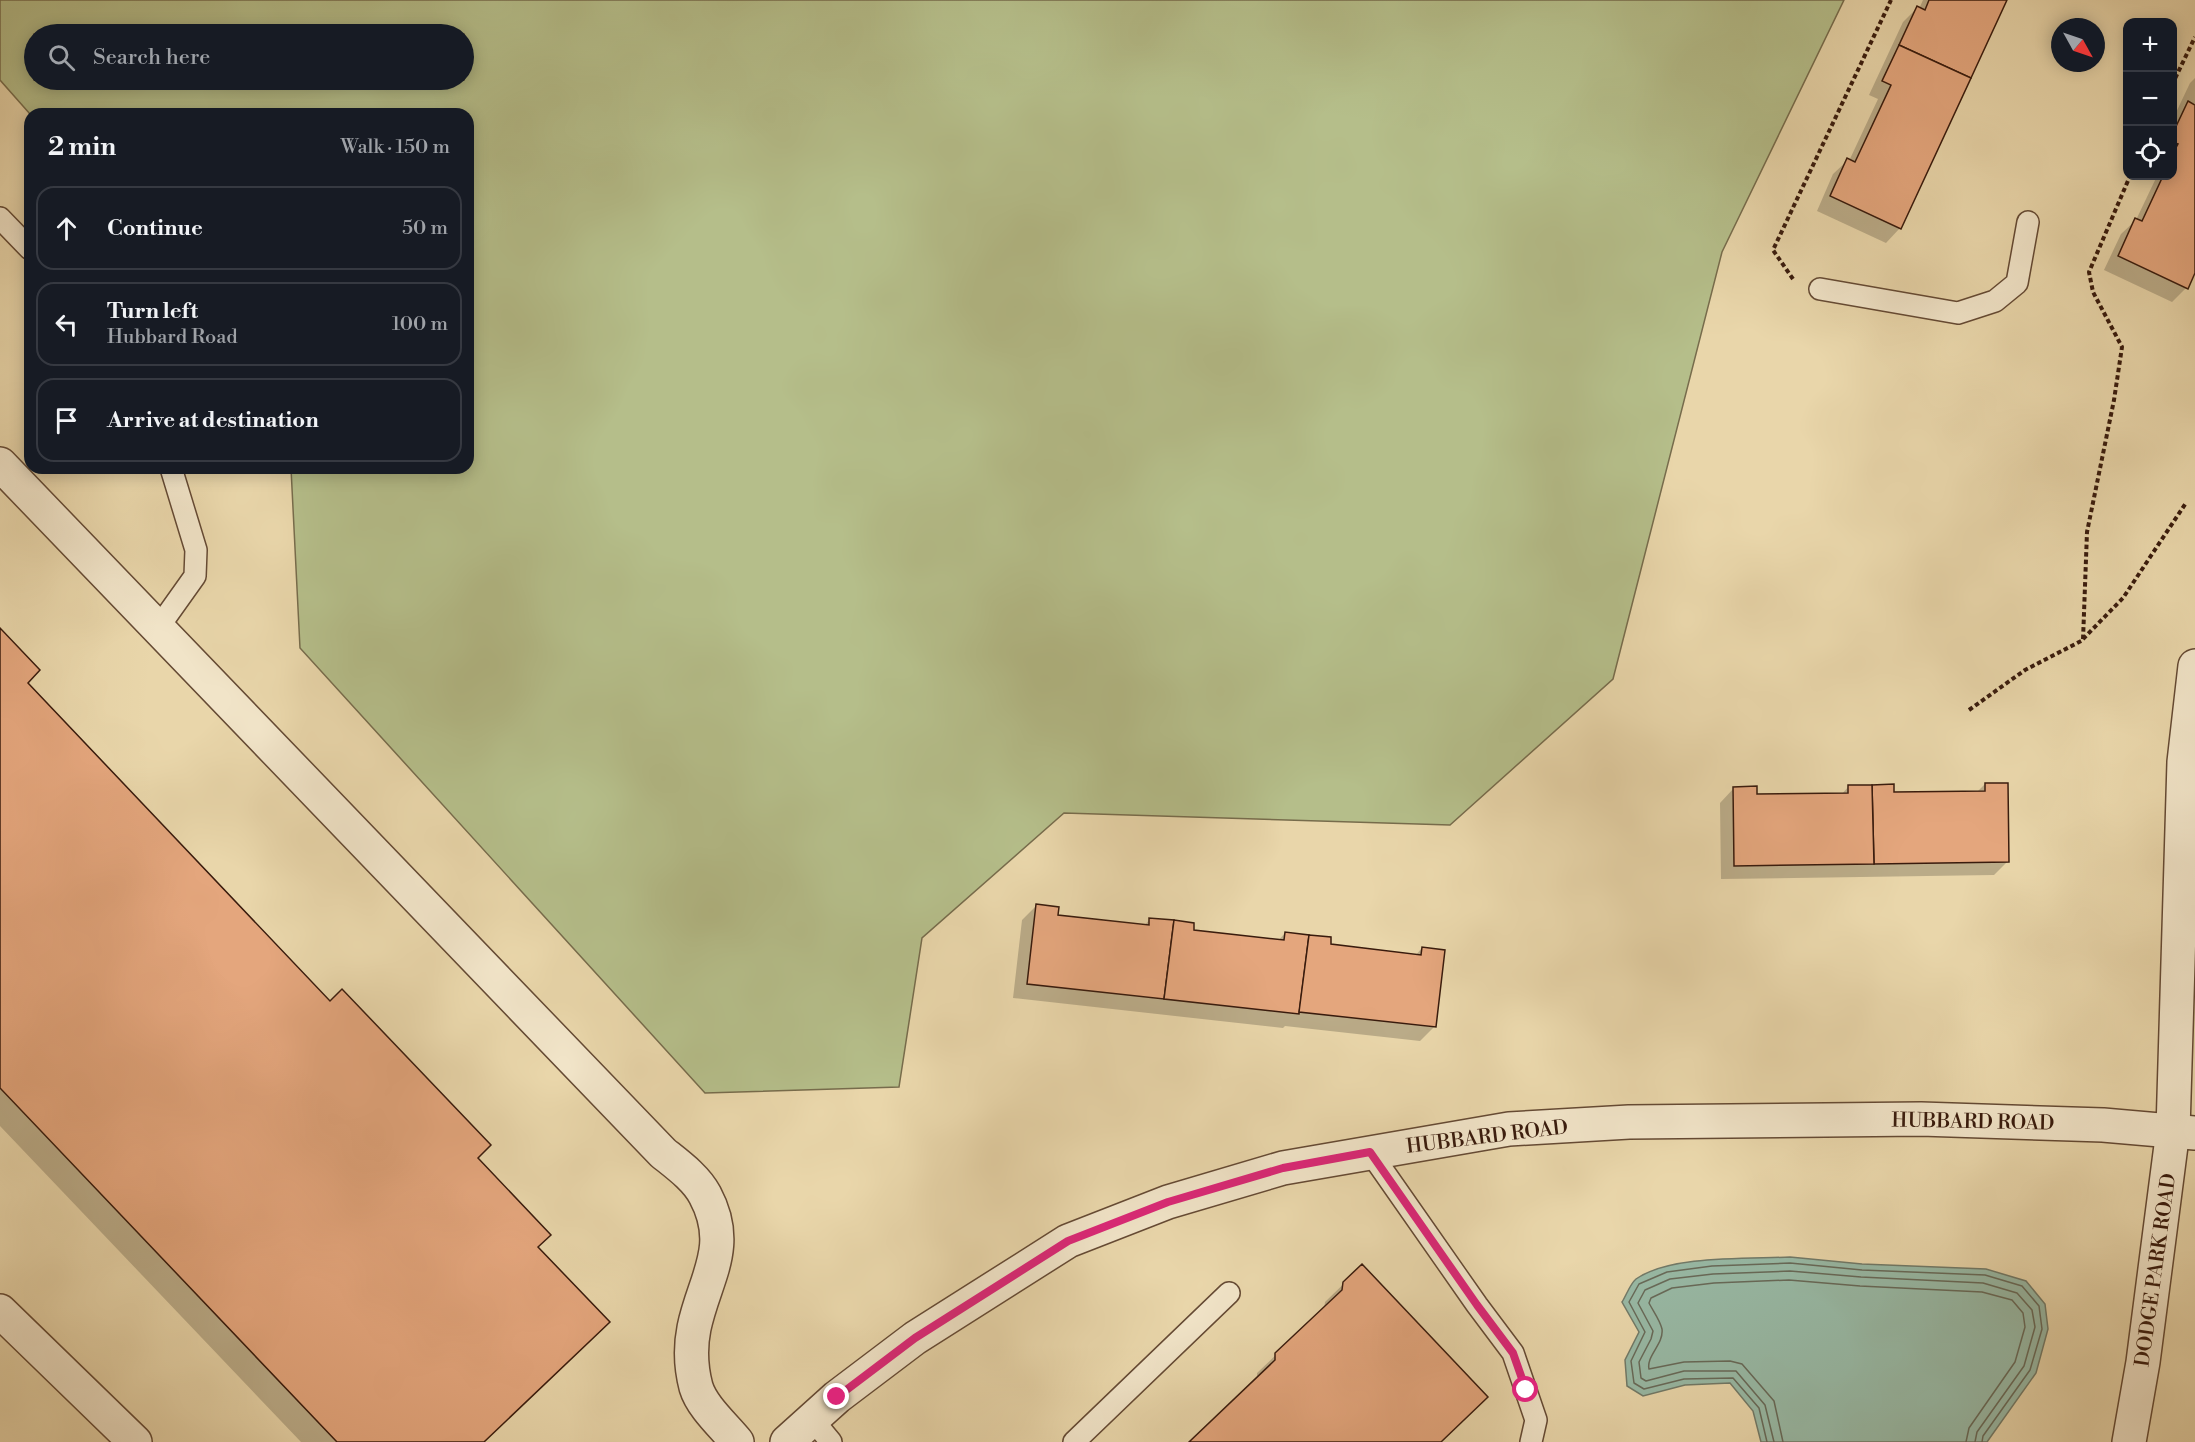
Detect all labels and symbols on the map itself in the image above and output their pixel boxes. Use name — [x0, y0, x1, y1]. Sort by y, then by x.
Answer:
north arrow — [2051, 18, 2105, 72]
street label: HUBBARD ROAD — [1891, 1109, 2055, 1136]
street label: HUBBARD ROAD — [1405, 1115, 1570, 1160]
street label: DODGE PARK ROAD — [2131, 1172, 2182, 1368]
route start — [1512, 1376, 1538, 1402]
route end — [823, 1383, 849, 1409]

